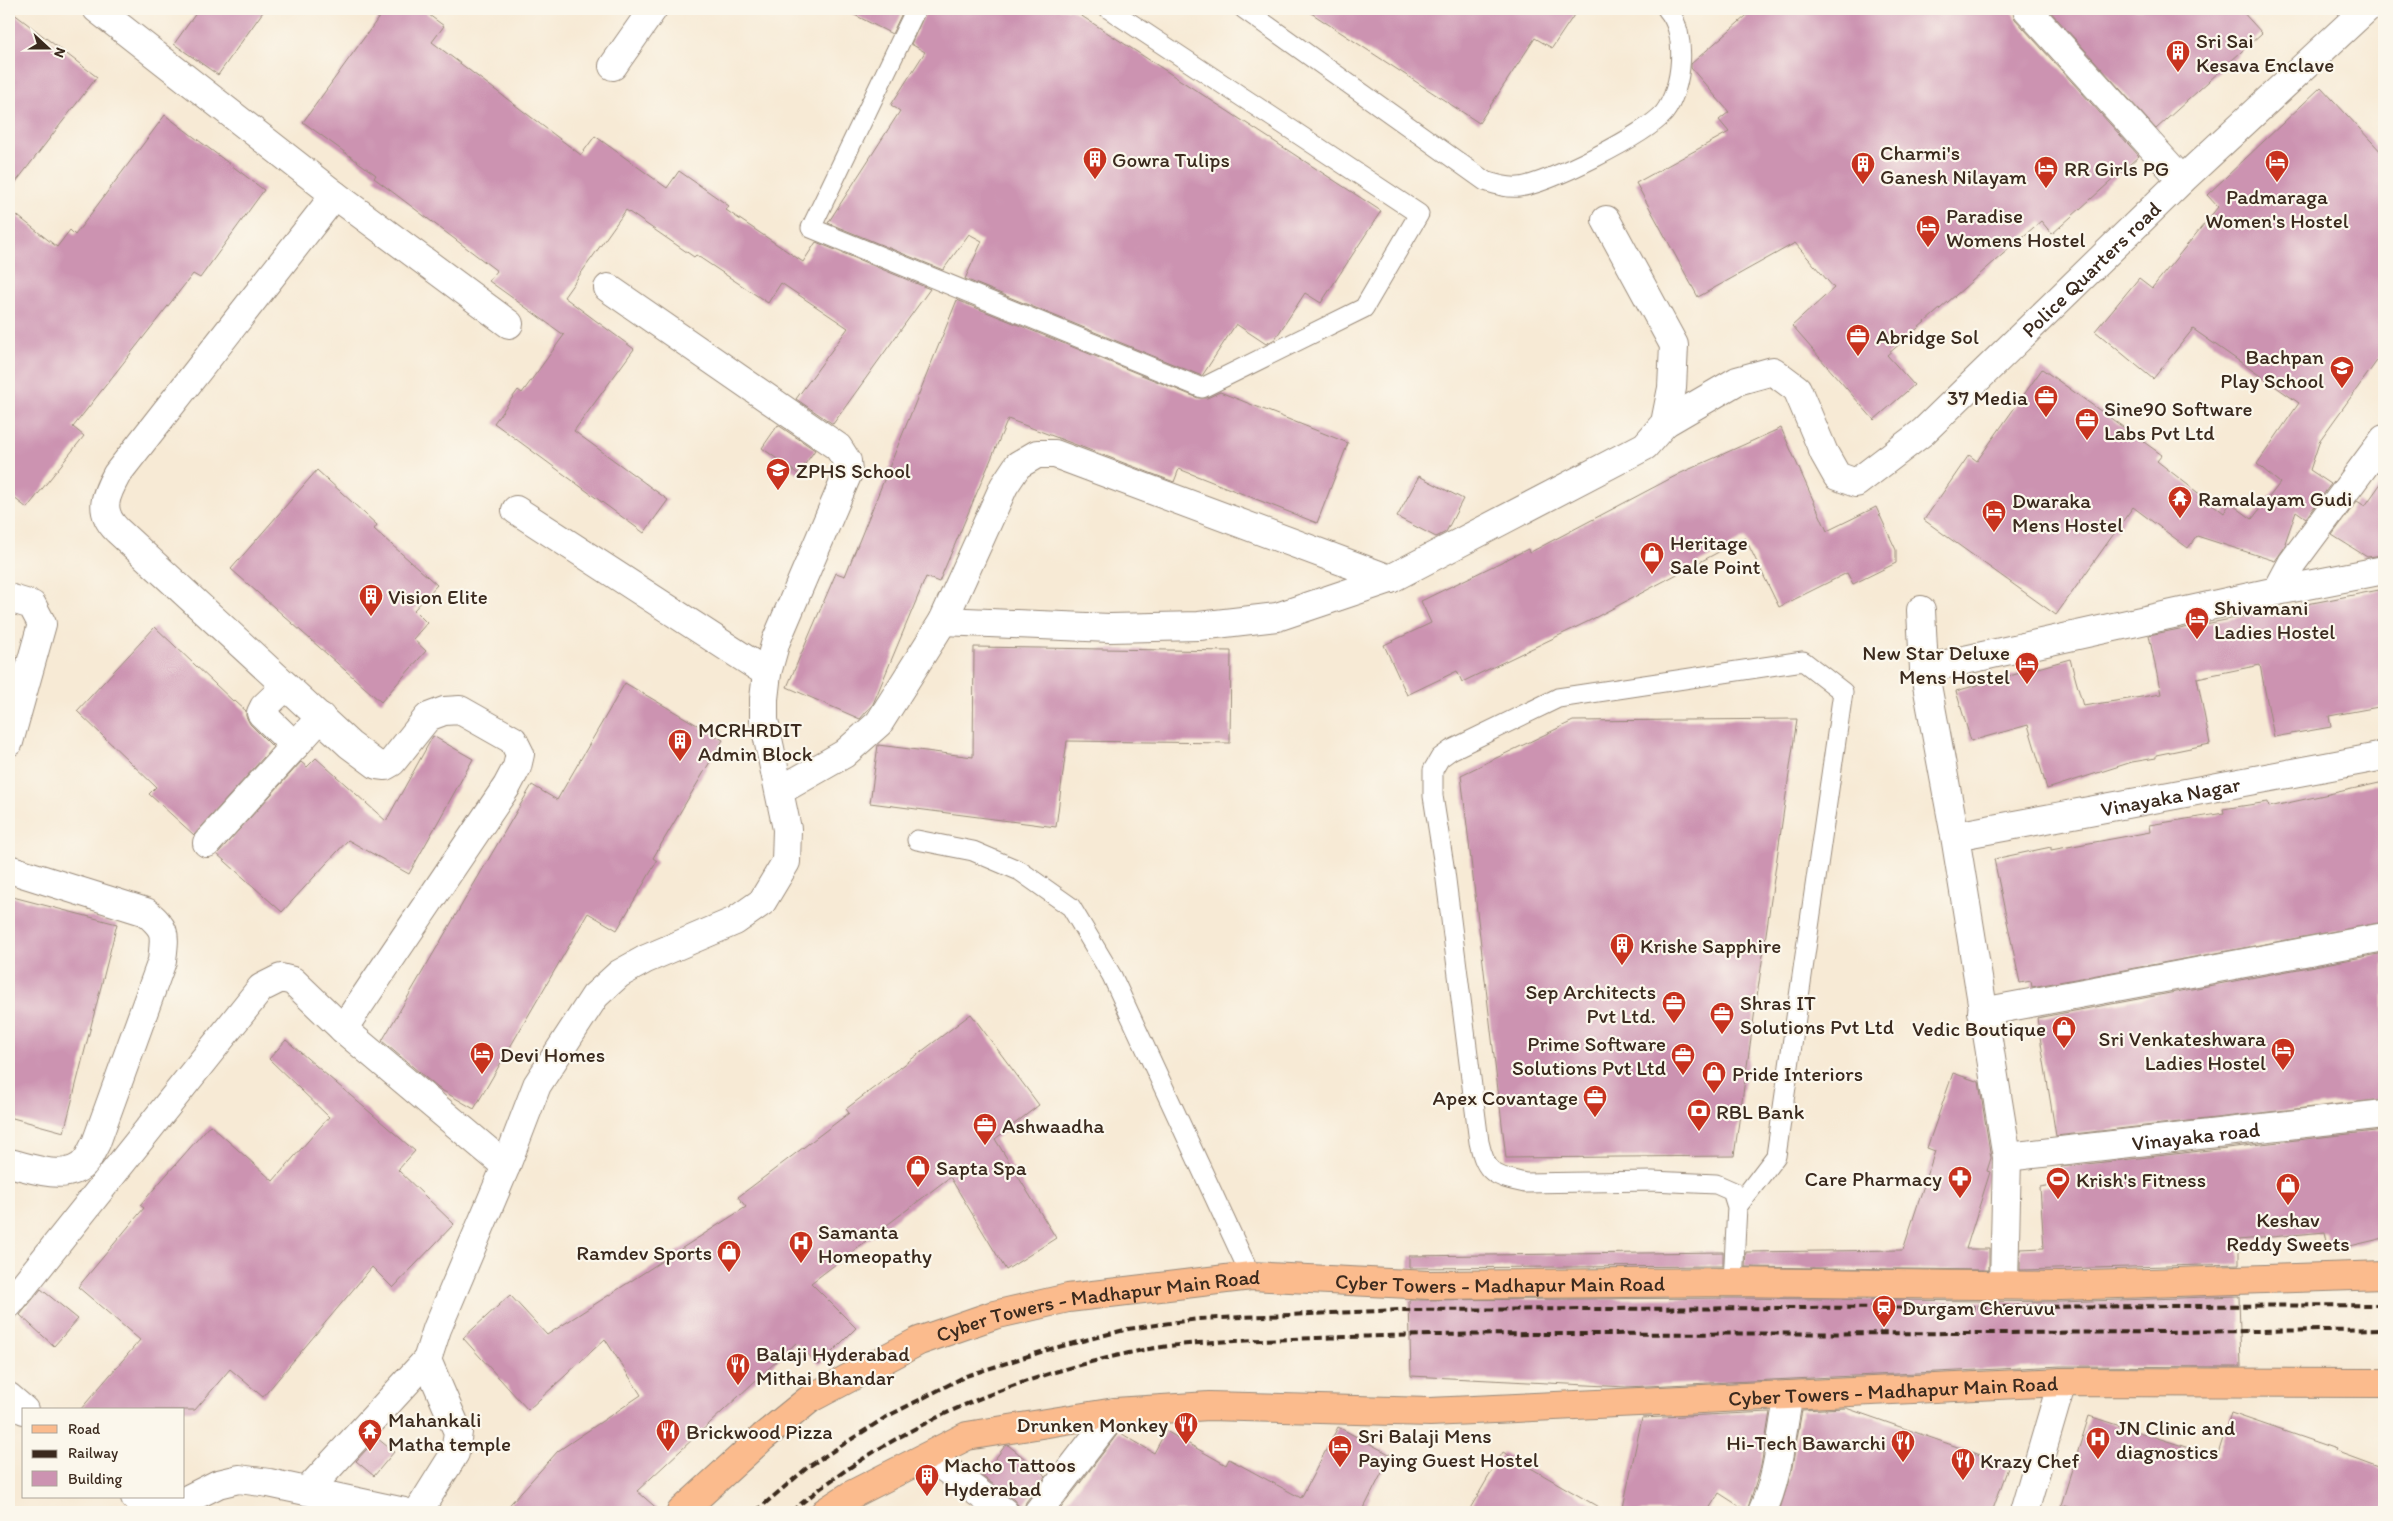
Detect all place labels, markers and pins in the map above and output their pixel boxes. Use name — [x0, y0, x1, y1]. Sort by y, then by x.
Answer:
place label: Sri Sai Kesava Enclave — [2196, 28, 2334, 77]
building icon: Sri Sai Kesava Enclave — [2165, 39, 2191, 73]
place label: Charmi's Ganesh Nilayam — [1880, 140, 2027, 189]
building icon: Gowra Tulips — [1082, 146, 1108, 180]
place label: Gowra Tulips — [1112, 147, 1230, 172]
hotel icon: Padmaraga Women's Hostel — [2264, 149, 2290, 183]
building icon: Charmi's Ganesh Nilayam — [1850, 151, 1876, 185]
hotel icon: RR Girls PG — [2033, 155, 2059, 189]
place label: RR Girls PG — [2064, 156, 2169, 181]
place label: Padmaraga Women's Hostel — [2205, 184, 2349, 233]
place label: Paradise Womens Hostel — [1946, 203, 2085, 252]
hotel icon: Paradise Womens Hostel — [1915, 214, 1941, 248]
office icon: Abridge Sol — [1845, 323, 1871, 357]
place label: Abridge Sol — [1876, 324, 1979, 349]
place label: Bachpan Play School — [2220, 344, 2324, 393]
school or university icon: Bachpan Play School — [2329, 355, 2355, 389]
office icon: 37 Media — [2033, 384, 2059, 418]
place label: 37 Media — [1947, 385, 2028, 410]
place label: Sine90 Software Labs Pvt Ltd — [2104, 396, 2253, 445]
office icon: Sine90 Software Labs Pvt Ltd — [2074, 407, 2100, 441]
school or university icon: ZPHS School — [765, 457, 791, 491]
place label: ZPHS School — [796, 458, 911, 483]
temple icon: Ramalayam Gudi — [2167, 485, 2193, 519]
place label: Ramalayam Gudi — [2198, 486, 2352, 511]
place label: Dwaraka Mens Hostel — [2012, 488, 2123, 537]
hotel icon: Dwaraka Mens Hostel — [1981, 499, 2007, 533]
place label: Heritage Sale Point — [1670, 530, 1761, 579]
shop icon: Heritage Sale Point — [1639, 541, 1665, 575]
building icon: Vision Elite — [358, 583, 384, 617]
place label: Vision Elite — [388, 584, 488, 609]
place label: Shivamani Ladies Hostel — [2214, 595, 2335, 644]
hotel icon: Shivamani Ladies Hostel — [2184, 606, 2210, 640]
place label: New Star Deluxe Mens Hostel — [1862, 640, 2010, 689]
hotel icon: New Star Deluxe Mens Hostel — [2014, 651, 2040, 685]
place label: MCRHRDIT Admin Block — [698, 717, 813, 766]
building icon: MCRHRDIT Admin Block — [667, 728, 693, 762]
building icon: Krishe Sapphire — [1609, 932, 1635, 966]
place label: Krishe Sapphire — [1640, 933, 1781, 958]
place label: Sep Architects Pvt Ltd. — [1526, 979, 1656, 1028]
office icon: Sep Architects Pvt Ltd. — [1661, 990, 1687, 1024]
place label: Shras IT Solutions Pvt Ltd — [1740, 990, 1894, 1039]
office icon: Shras IT Solutions Pvt Ltd — [1709, 1001, 1735, 1035]
shop icon: Vedic Boutique — [2051, 1015, 2077, 1049]
place label: Vedic Boutique — [1912, 1016, 2046, 1041]
place label: Sri Venkateshwara Ladies Hostel — [2099, 1026, 2266, 1075]
place label: Prime Software Solutions Pvt Ltd — [1512, 1031, 1666, 1080]
hotel icon: Sri Venkateshwara Ladies Hostel — [2270, 1037, 2296, 1071]
hotel icon: Devi Homes — [469, 1041, 495, 1075]
place label: Devi Homes — [500, 1042, 605, 1067]
office icon: Prime Software Solutions Pvt Ltd — [1670, 1042, 1696, 1076]
shop icon: Pride Interiors — [1701, 1060, 1727, 1094]
place label: Pride Interiors — [1732, 1061, 1863, 1086]
office icon: Apex Covantage — [1582, 1084, 1608, 1118]
place label: Apex Covantage — [1433, 1085, 1578, 1110]
bank icon: RBL Bank — [1686, 1098, 1712, 1132]
place label: RBL Bank — [1716, 1099, 1805, 1124]
office icon: Ashwaadha — [972, 1112, 998, 1146]
place label: Ashwaadha — [1002, 1113, 1104, 1138]
shop icon: Sapta Spa — [905, 1154, 931, 1188]
place label: Sapta Spa — [936, 1155, 1027, 1180]
pharmacy icon: Care Pharmacy — [1947, 1165, 1973, 1199]
place label: Care Pharmacy — [1804, 1166, 1942, 1191]
sports icon: Krish's Fitness — [2045, 1166, 2071, 1200]
place label: Krish's Fitness — [2076, 1167, 2206, 1192]
shop icon: Keshav Reddy Sweets — [2275, 1172, 2301, 1206]
place label: Keshav Reddy Sweets — [2226, 1207, 2350, 1256]
place label: Samanta Homeopathy — [818, 1219, 932, 1268]
hospital icon: Samanta Homeopathy — [788, 1230, 814, 1264]
shop icon: Ramdev Sports — [716, 1239, 742, 1273]
place label: Ramdev Sports — [576, 1240, 712, 1265]
station icon: Durgam Cheruvu — [1871, 1294, 1897, 1328]
place label: Durgam Cheruvu — [1902, 1295, 2055, 1320]
place label: Balaji Hyderabad Mithai Bhandar — [756, 1341, 910, 1390]
restaurant icon: Balaji Hyderabad Mithai Bhandar — [725, 1352, 751, 1386]
place label: Mahankali Matha temple — [388, 1407, 511, 1456]
restaurant icon: Drunken Monkey — [1173, 1411, 1199, 1445]
place label: Drunken Monkey — [1016, 1412, 1168, 1437]
place label: JN Clinic and diagnostics — [2116, 1415, 2235, 1464]
temple icon: Mahankali Matha temple — [357, 1418, 383, 1452]
restaurant icon: Brickwood Pizza — [655, 1418, 681, 1452]
place label: Brickwood Pizza — [686, 1419, 832, 1444]
place label: Sri Balaji Mens Paying Guest Hostel — [1358, 1423, 1539, 1472]
hospital icon: JN Clinic and diagnostics — [2085, 1426, 2111, 1460]
restaurant icon: Hi-Tech Bawarchi — [1890, 1429, 1916, 1463]
place label: Hi-Tech Bawarchi — [1726, 1430, 1886, 1455]
hotel icon: Sri Balaji Mens Paying Guest Hostel — [1327, 1434, 1353, 1468]
restaurant icon: Krazy Chef — [1950, 1447, 1976, 1481]
place label: Krazy Chef — [1980, 1448, 2079, 1473]
place label: Macho Tattoos Hyderabad — [944, 1452, 1076, 1501]
building icon: Macho Tattoos Hyderabad — [914, 1463, 940, 1497]

